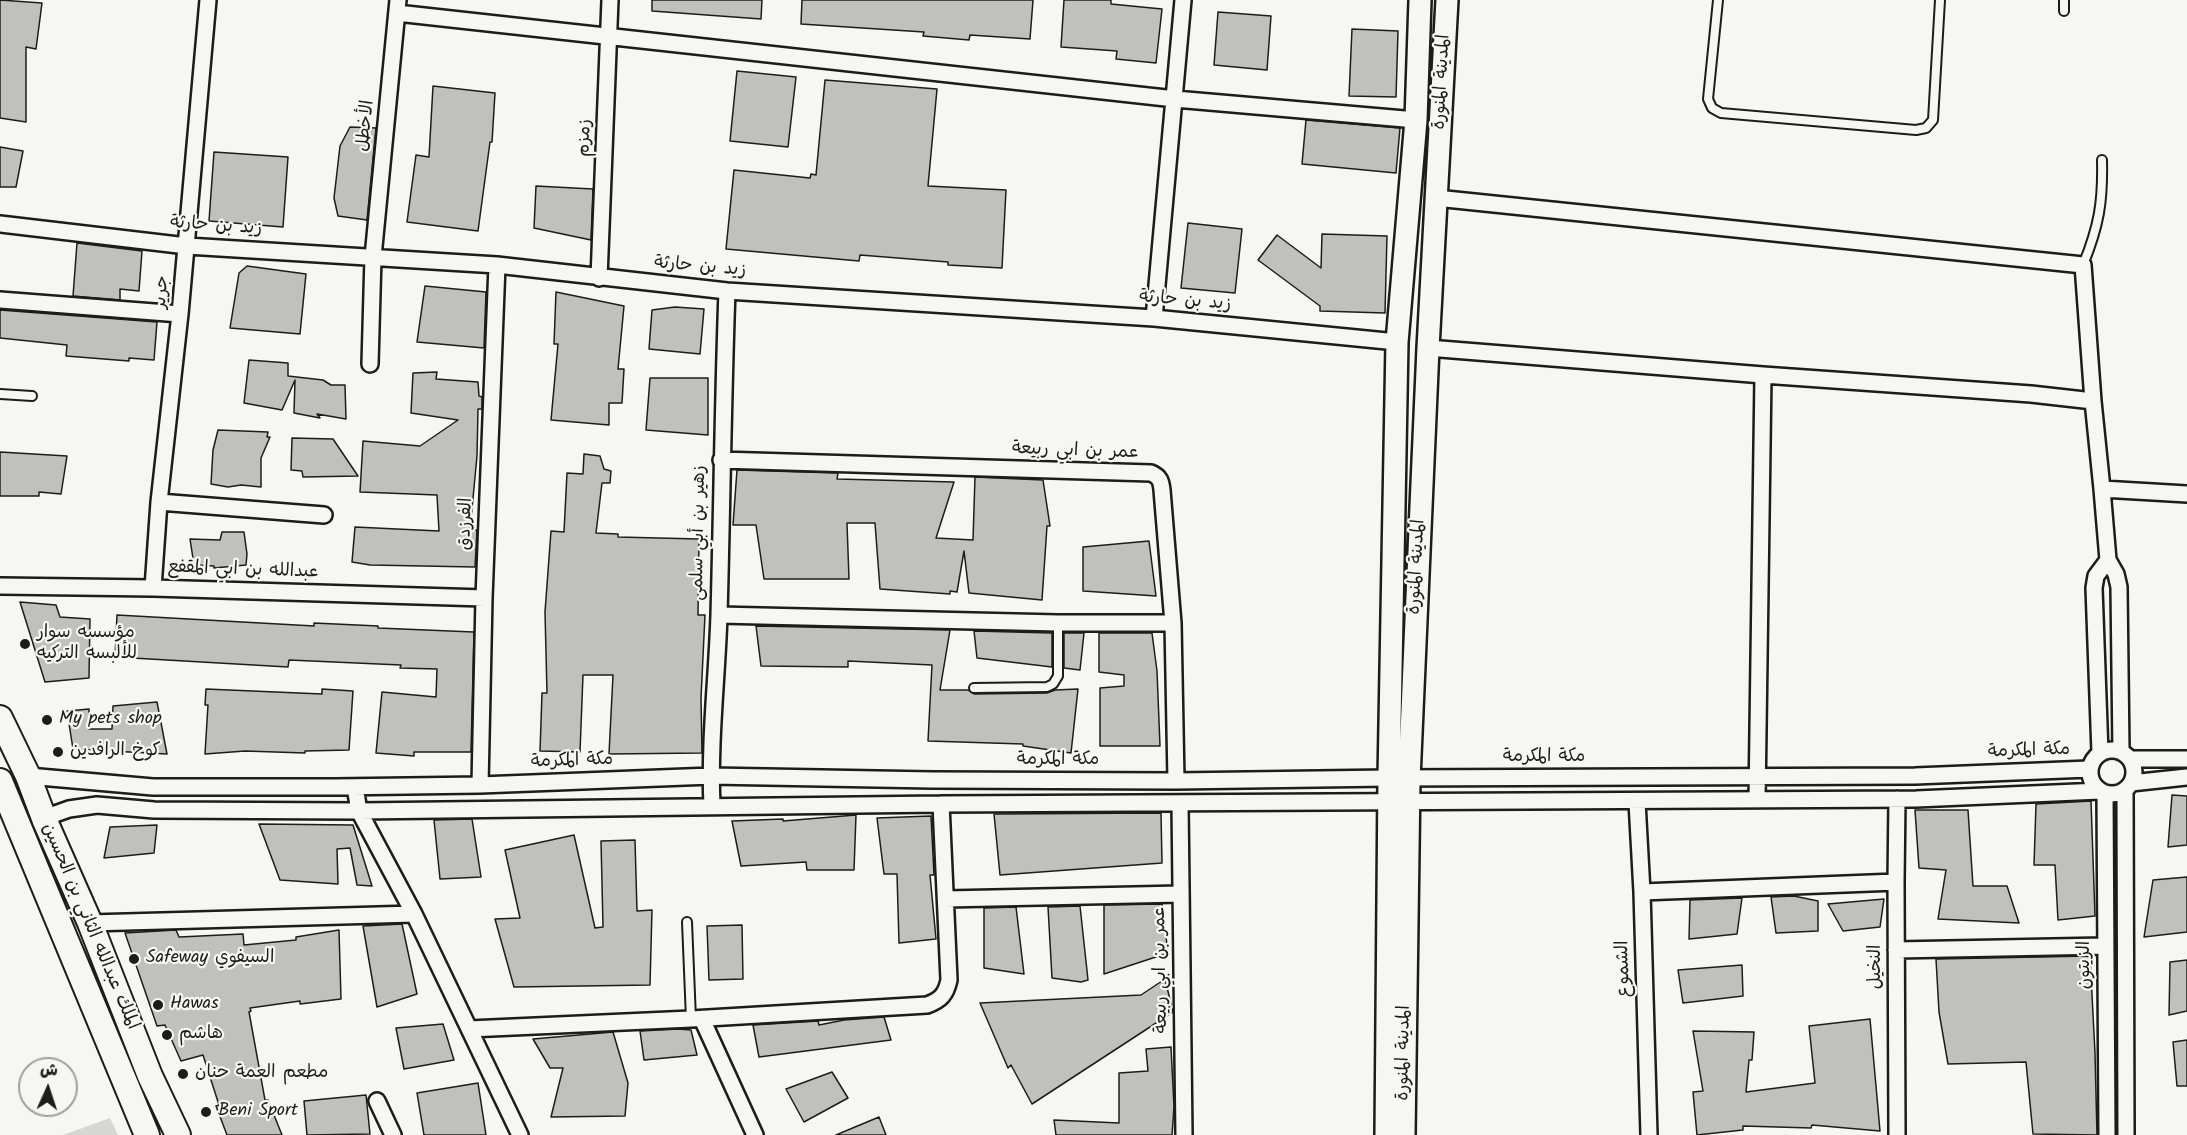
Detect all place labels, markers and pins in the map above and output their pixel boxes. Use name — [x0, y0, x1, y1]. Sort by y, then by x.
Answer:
place label: مؤسسه سوار للألبسه التركيه — [37, 623, 137, 666]
marker: مؤسسه سوار للألبسه التركيه — [18, 637, 32, 651]
place label: My pets shop — [59, 709, 161, 731]
marker: My pets shop — [40, 713, 54, 727]
place label: كوخ الرافدين — [70, 741, 161, 763]
marker: كوخ الرافدين — [51, 745, 65, 759]
place label: Safeway السيفوي — [146, 948, 274, 970]
marker: Safeway السيفوي — [127, 952, 141, 966]
place label: Hawas — [170, 994, 219, 1016]
marker: Hawas — [151, 998, 165, 1012]
place label: هاشم — [179, 1024, 223, 1046]
marker: هاشم — [160, 1028, 174, 1042]
place label: مطعم العمة حنان — [195, 1063, 328, 1085]
marker: مطعم العمة حنان — [176, 1067, 190, 1081]
place label: Beni Sport — [218, 1101, 298, 1123]
marker: Beni Sport — [199, 1105, 213, 1119]

